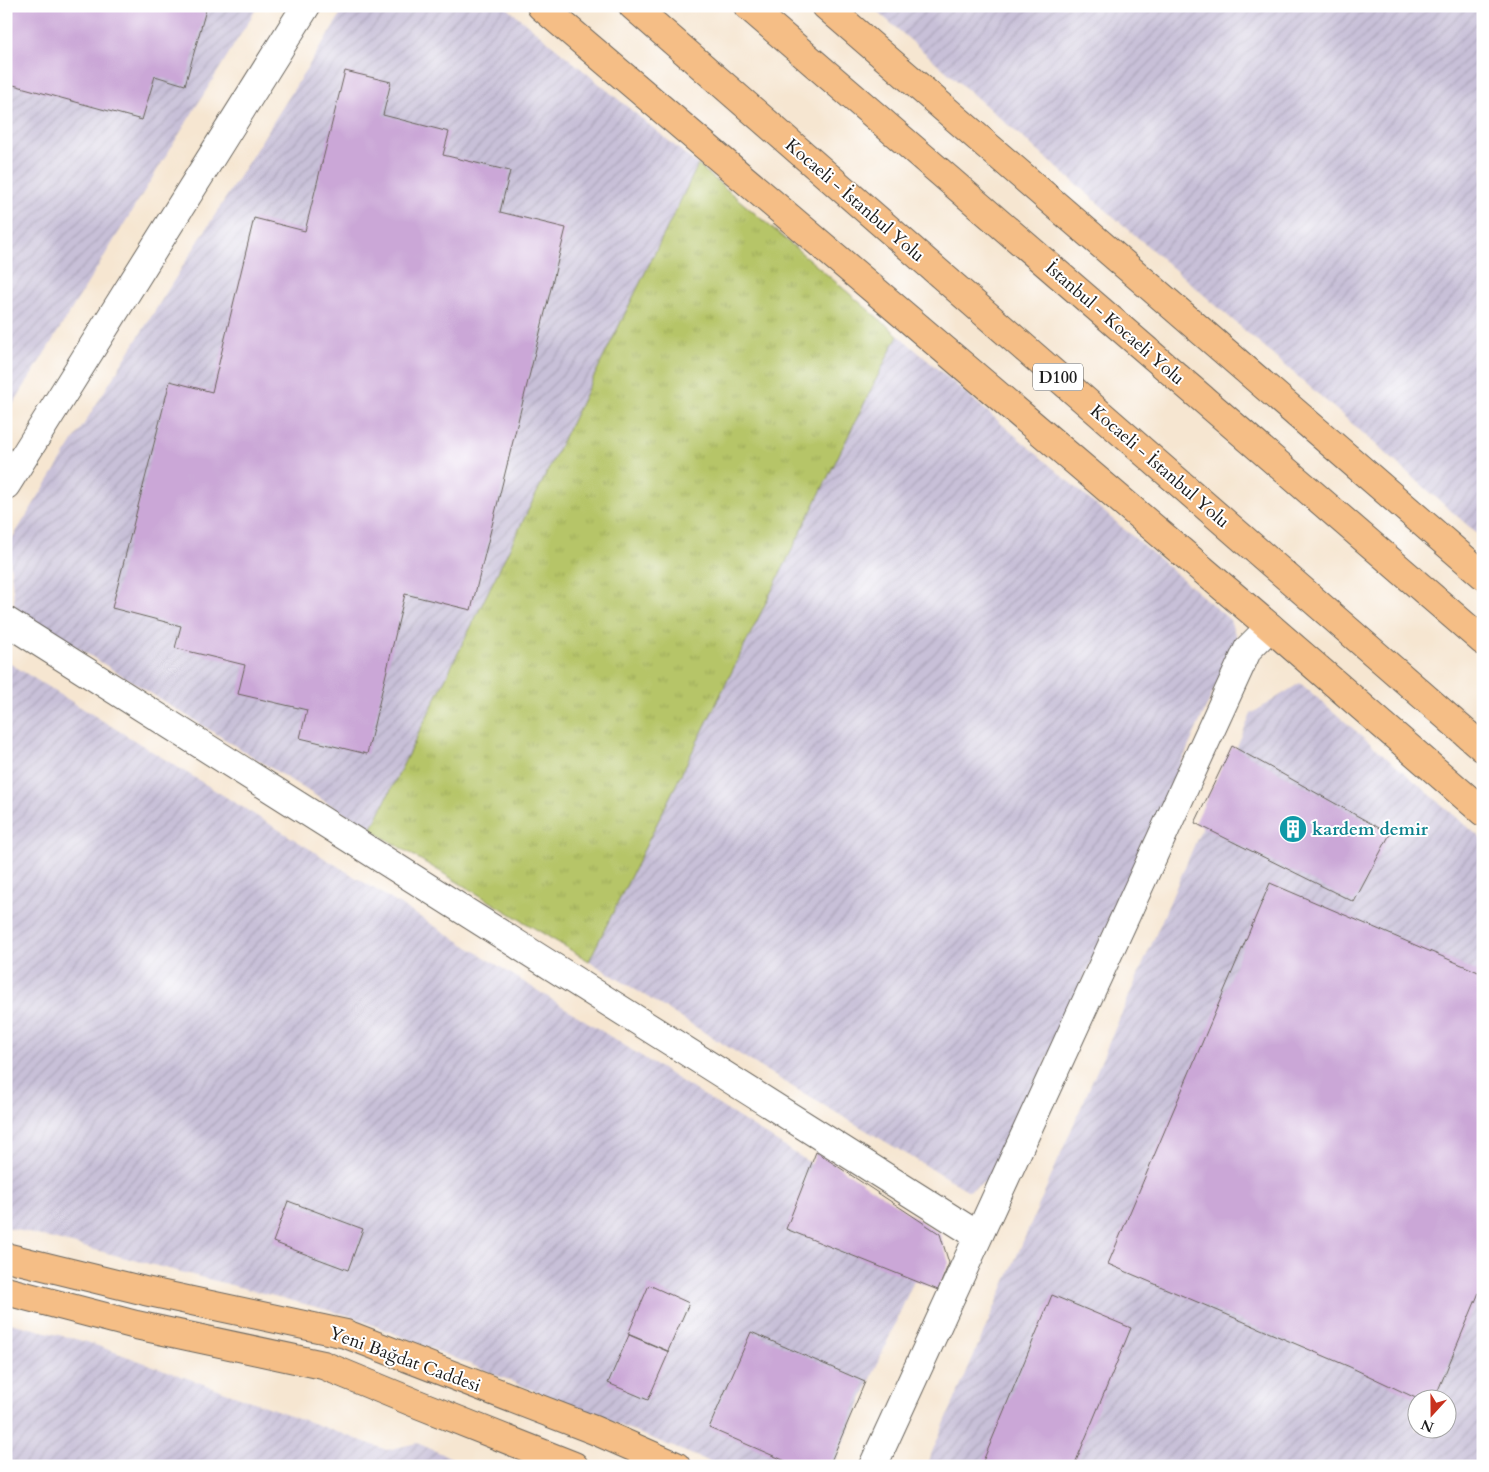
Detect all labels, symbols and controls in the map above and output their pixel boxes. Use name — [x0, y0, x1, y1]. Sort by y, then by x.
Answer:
street label: Kocaeli - İstanbul Yolu — [780, 133, 930, 268]
street label: İstanbul - Kocaeli Yolu — [1040, 256, 1190, 391]
road number: D100 — [1033, 364, 1083, 391]
street label: Kocaeli - İstanbul Yolu — [1085, 399, 1235, 534]
building icon: kardem demir — [1278, 814, 1308, 844]
place label: kardem demir — [1312, 817, 1429, 842]
street label: Yeni Bağdat Caddesi — [326, 1320, 484, 1399]
north arrow — [1406, 1390, 1456, 1440]
text: N — [1418, 1415, 1437, 1437]

